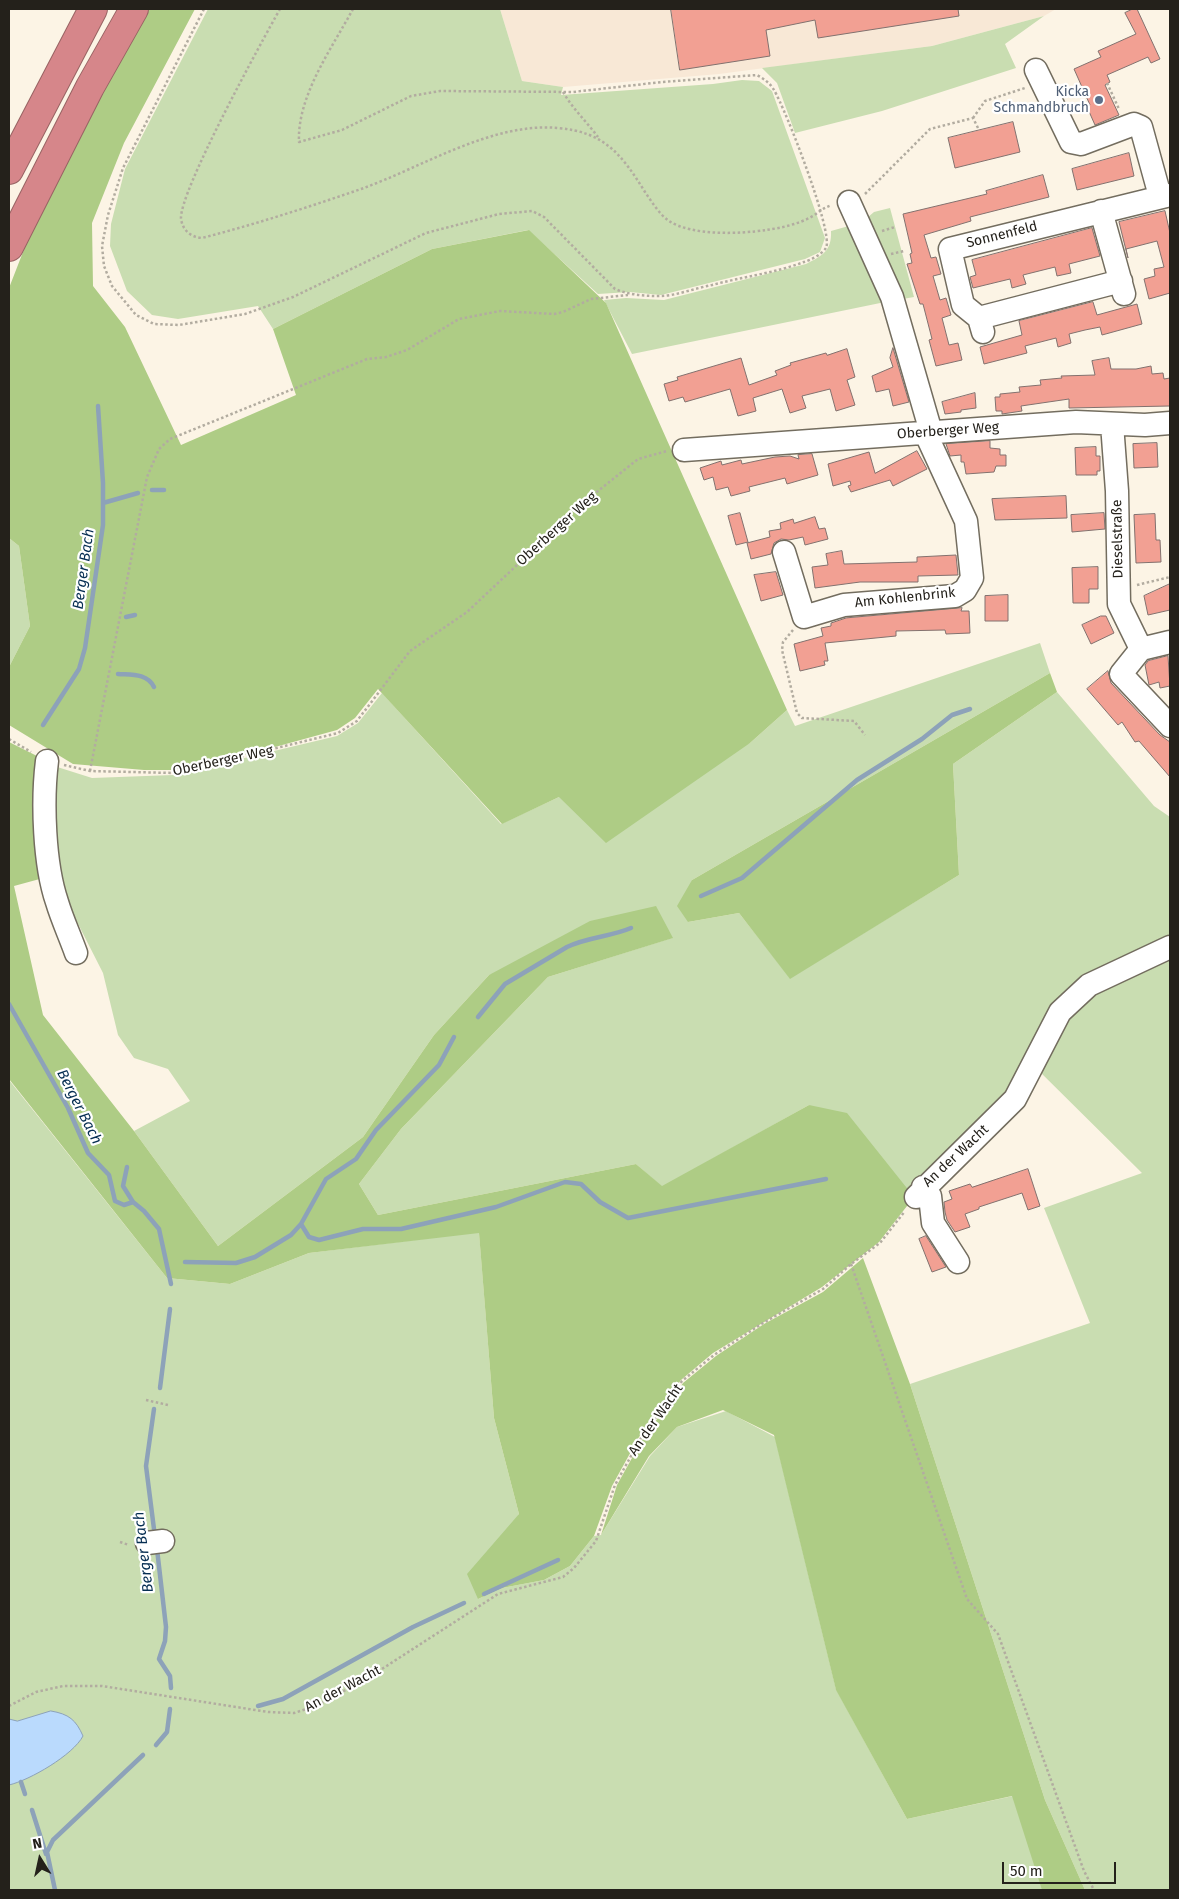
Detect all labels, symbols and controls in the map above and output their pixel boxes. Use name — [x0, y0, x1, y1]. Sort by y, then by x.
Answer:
place label: Kicka Schmandbruch — [994, 84, 1089, 116]
marker: Kicka Schmandbruch — [1093, 94, 1105, 106]
street label: Sonnenfeld — [965, 218, 1039, 252]
street label: Oberberger Weg — [896, 419, 1000, 443]
street label: Oberberger Weg — [513, 489, 601, 569]
street label: Dieselstraße — [1109, 499, 1127, 579]
water label: Berger Bach — [69, 527, 99, 611]
street label: Am Kohlenbrink — [854, 584, 956, 612]
street label: Oberberger Weg — [171, 742, 275, 780]
water label: Berger Bach — [52, 1067, 106, 1147]
street label: An der Wacht — [920, 1121, 992, 1191]
street label: An der Wacht — [625, 1381, 687, 1459]
water label: Berger Bach — [130, 1510, 158, 1594]
street label: An der Wacht — [302, 1662, 384, 1716]
north arrow — [15, 1834, 65, 1884]
text: N — [31, 1835, 43, 1853]
scale bar — [1004, 1852, 1118, 1884]
text: 50 m — [1010, 1862, 1043, 1880]

